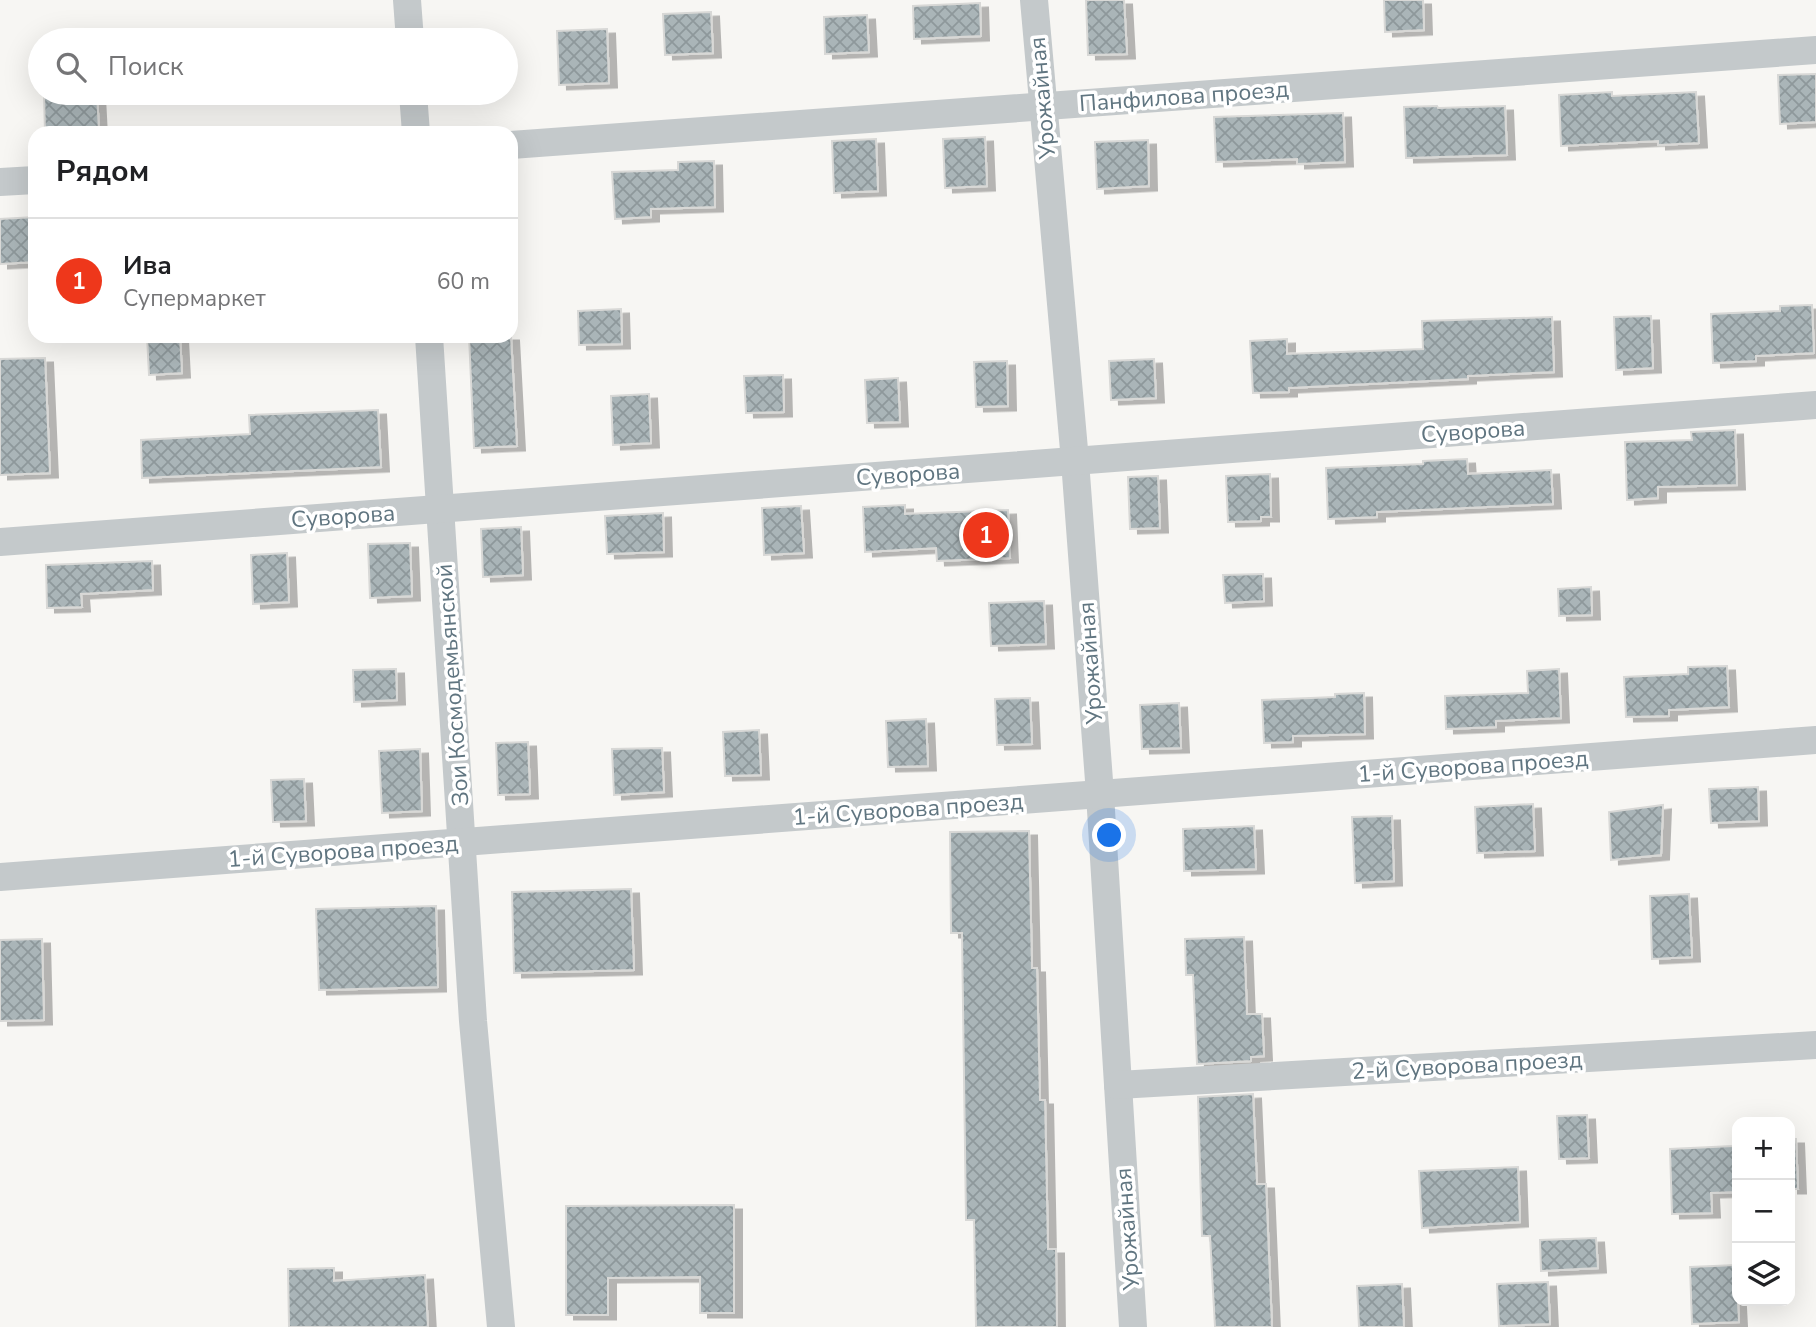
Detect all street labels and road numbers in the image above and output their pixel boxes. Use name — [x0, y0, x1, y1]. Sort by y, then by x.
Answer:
street label: Урожайная — [1022, 36, 1063, 161]
street label: Панфилова проезд — [1078, 74, 1290, 119]
street label: Суворова — [1420, 412, 1526, 451]
street label: Суворова — [855, 455, 961, 494]
street label: Суворова — [290, 497, 396, 536]
street label: Зои Космодемьянской — [429, 563, 476, 807]
street label: Урожайная — [1071, 601, 1110, 726]
street label: 1-й Суворова проезд — [1357, 743, 1589, 790]
street label: 1-й Суворова проезд — [792, 786, 1024, 833]
street label: 1-й Суворова проезд — [227, 828, 459, 875]
street label: 2-й Суворова проезд — [1351, 1044, 1583, 1087]
street label: Урожайная — [1108, 1167, 1147, 1292]

